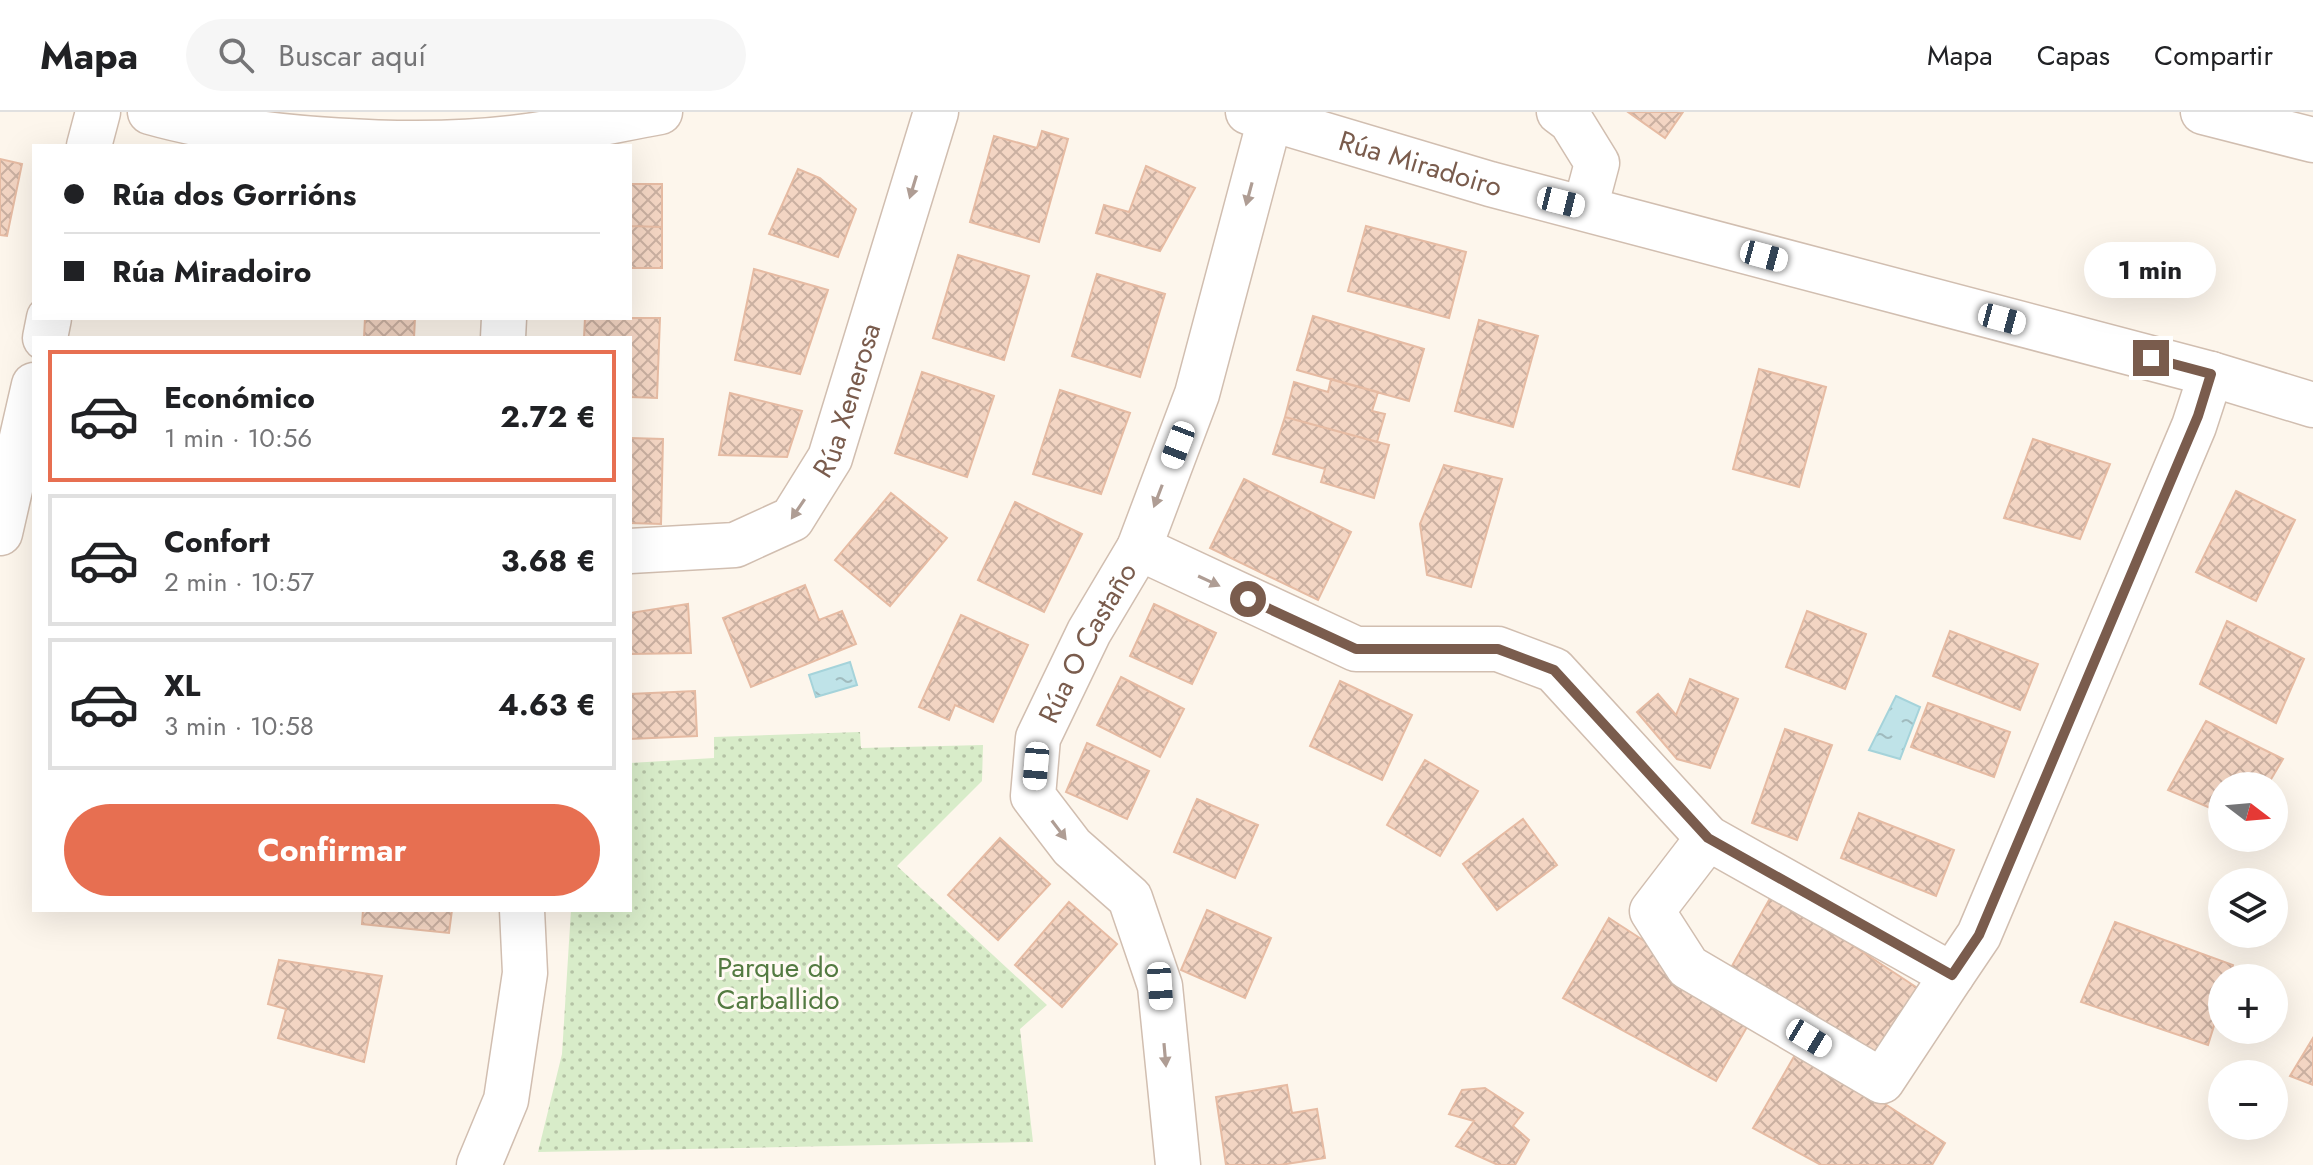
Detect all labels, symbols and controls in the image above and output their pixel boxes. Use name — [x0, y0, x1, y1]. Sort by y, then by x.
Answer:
search box — [186, 19, 746, 91]
text: Mapa — [40, 28, 138, 83]
icon: search — [214, 33, 258, 77]
text: Buscar aquí — [278, 34, 426, 77]
text: Mapa — [1927, 35, 1993, 76]
text: Capas — [2037, 35, 2110, 76]
text: Compartir — [2154, 35, 2273, 76]
street label: Rúa Miradoiro — [1334, 120, 1506, 207]
text: Rúa dos Gorrións — [112, 173, 356, 216]
one-way arrow — [907, 175, 919, 199]
one-way arrow — [1243, 181, 1255, 206]
car — [1535, 185, 1587, 219]
car — [1738, 238, 1790, 274]
callout: 1 min — [2085, 242, 2217, 298]
text: Rúa Miradoiro — [112, 250, 311, 293]
text: 1 min — [2118, 251, 2182, 289]
car — [1976, 301, 2028, 337]
street label: Rúa Xenerosa — [803, 318, 891, 486]
route end — [2133, 340, 2169, 376]
text: Económico — [164, 376, 315, 419]
icon: car — [68, 380, 140, 452]
text: 2.72 € — [500, 395, 596, 438]
car — [1158, 418, 1198, 472]
text: 1 min · 10:56 — [164, 419, 312, 457]
one-way arrow — [1152, 484, 1164, 508]
one-way arrow — [791, 498, 806, 519]
text: Confort — [164, 520, 270, 563]
icon: car — [68, 524, 140, 596]
text: 3.68 € — [501, 539, 596, 582]
street label: Rúa O Castaño — [1028, 554, 1147, 730]
text: 2 min · 10:57 — [164, 563, 314, 601]
one-way arrow — [1198, 574, 1221, 588]
route start — [1230, 581, 1266, 617]
text: XL — [164, 664, 200, 707]
icon: car — [68, 668, 140, 740]
text: 4.63 € — [498, 683, 596, 726]
text: 3 min · 10:58 — [164, 707, 314, 745]
car — [1022, 741, 1050, 791]
north arrow — [2208, 772, 2288, 852]
map controls — [2208, 772, 2288, 1140]
button: Confirmar — [64, 804, 600, 896]
one-way arrow — [1051, 820, 1067, 840]
button: layers — [2208, 868, 2288, 948]
park label: Parque do Carballido — [716, 947, 840, 1020]
car — [1146, 961, 1174, 1011]
button: + — [2208, 964, 2288, 1044]
car — [1782, 1015, 1836, 1061]
one-way arrow — [1159, 1043, 1172, 1068]
button: − — [2208, 1060, 2288, 1140]

